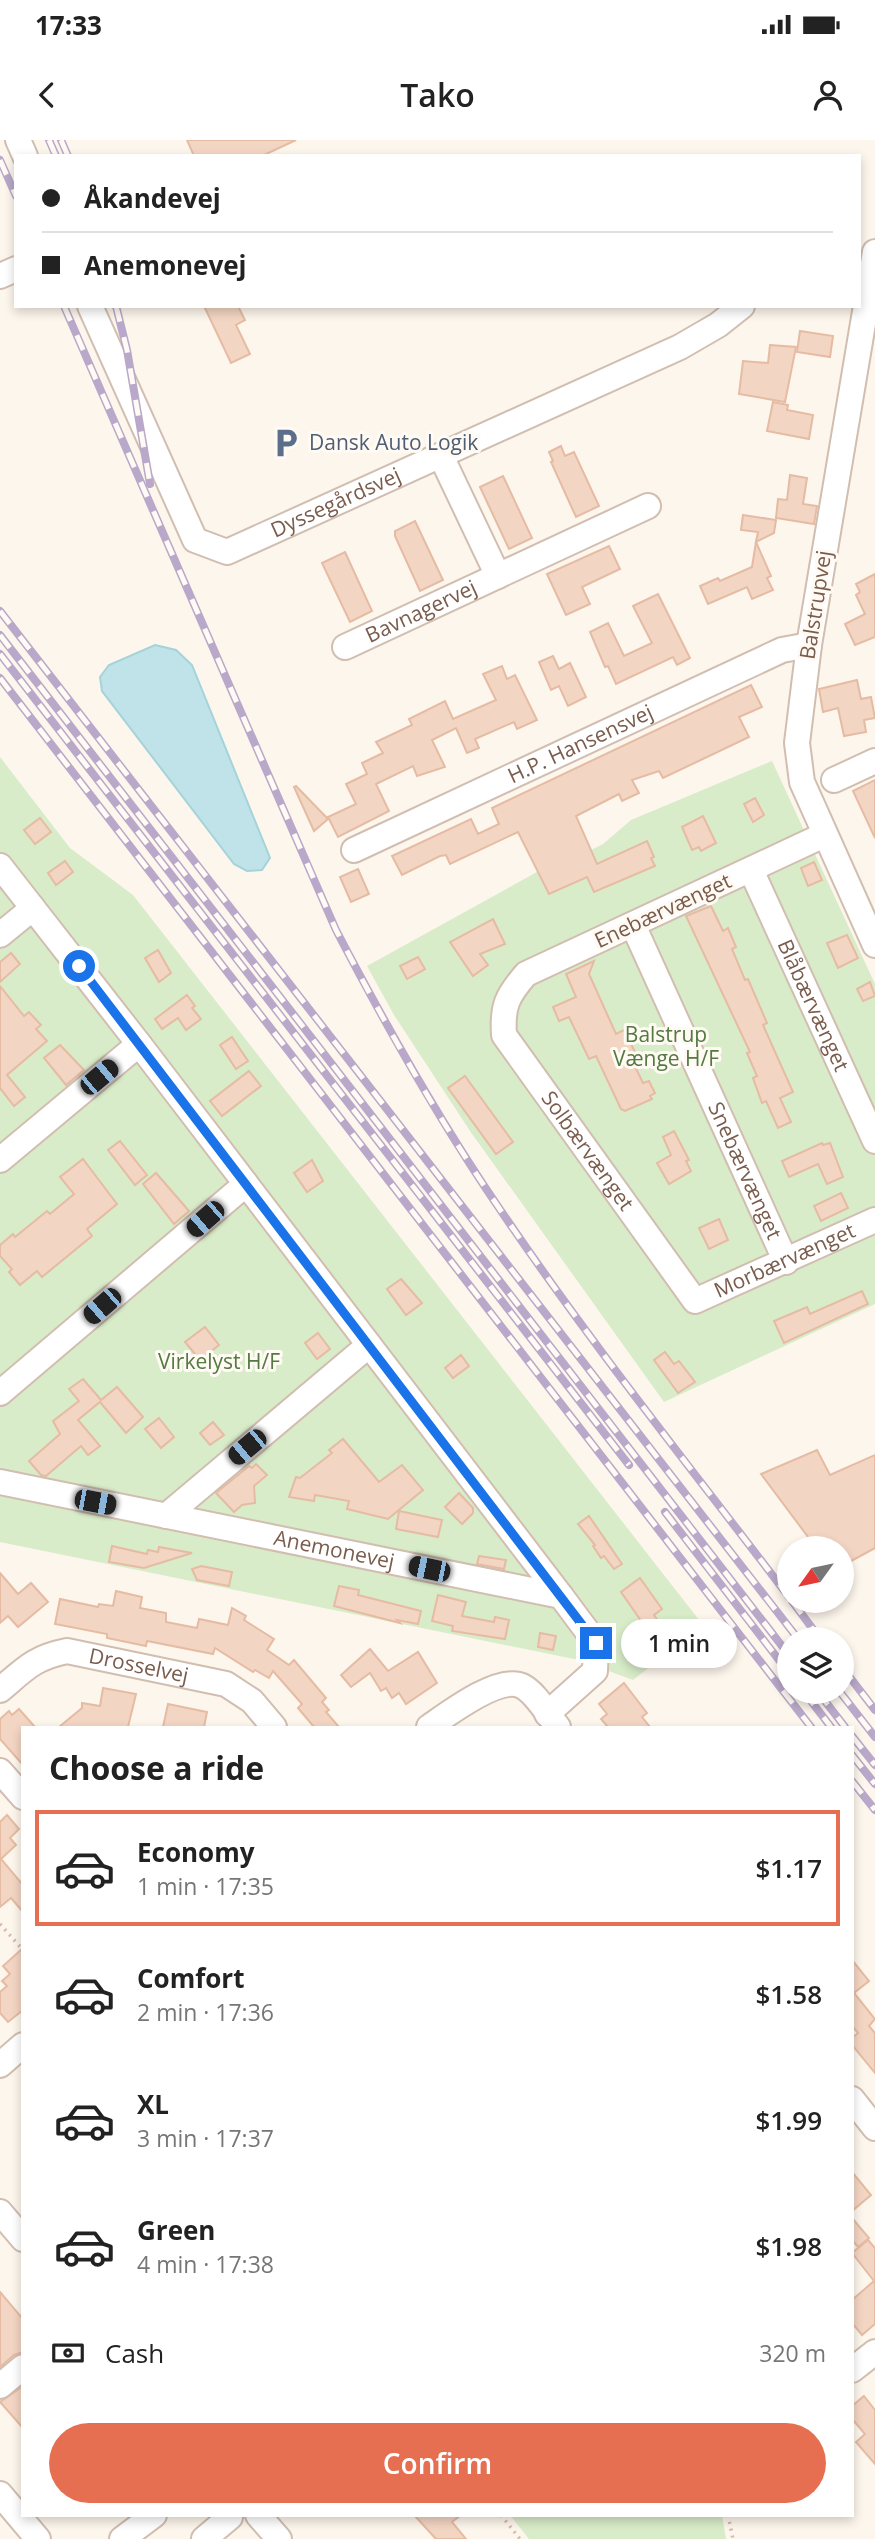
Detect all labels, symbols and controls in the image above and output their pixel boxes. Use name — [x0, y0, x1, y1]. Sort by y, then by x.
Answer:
text: 17:33 — [35, 7, 102, 43]
text: Tako — [400, 73, 475, 116]
icon: back — [28, 76, 66, 114]
icon: person — [809, 76, 847, 114]
text: Åkandevej — [84, 180, 221, 216]
text: Anemonevej — [84, 247, 247, 283]
parking icon: Dansk Auto Logik — [269, 426, 303, 460]
place label: Dansk Auto Logik — [309, 428, 478, 456]
street label: Dyssegårdsvej — [266, 460, 405, 543]
street label: Balstrupvej — [793, 548, 837, 661]
street label: Bavnagervej — [361, 573, 481, 649]
street label: H.P. Hansensvej — [503, 697, 657, 789]
street label: Enebærvænget — [590, 866, 736, 954]
street label: Blåbærvænget — [772, 935, 856, 1076]
route start — [63, 950, 95, 982]
park label: Balstrup Vænge H/F — [613, 1020, 719, 1072]
car — [77, 1055, 122, 1099]
street label: Solbærvænget — [536, 1085, 641, 1216]
street label: Snebærvænget — [702, 1097, 789, 1244]
car — [183, 1197, 228, 1241]
street label: Morbærvænget — [709, 1216, 859, 1304]
car — [80, 1284, 125, 1328]
park label: Virkelyst H/F — [158, 1347, 280, 1375]
car — [225, 1425, 270, 1469]
car — [73, 1488, 118, 1516]
street label: Anemonevej — [272, 1523, 397, 1575]
north arrow — [777, 1536, 854, 1614]
map controls — [777, 1536, 854, 1704]
car — [407, 1554, 452, 1584]
callout: 1 min — [620, 1618, 736, 1668]
route end — [580, 1627, 612, 1659]
text: 1 min — [648, 1627, 710, 1659]
button: layers — [777, 1627, 854, 1704]
street label: Drosselvej — [86, 1641, 191, 1689]
text: Choose a ride — [49, 1746, 264, 1789]
text: Economy — [137, 1834, 255, 1870]
icon: car — [53, 1837, 116, 1900]
text: $1.17 — [755, 1850, 822, 1886]
text: 1 min · 17:35 — [137, 1870, 274, 1902]
text: Comfort — [137, 1960, 244, 1996]
icon: car — [53, 1963, 116, 2026]
text: $1.58 — [755, 1976, 822, 2012]
text: 2 min · 17:36 — [137, 1996, 274, 2028]
text: XL — [137, 2086, 169, 2122]
icon: car — [53, 2089, 116, 2152]
text: $1.99 — [755, 2102, 822, 2138]
text: 3 min · 17:37 — [137, 2122, 274, 2154]
text: Green — [137, 2212, 215, 2248]
icon: car — [53, 2215, 116, 2278]
text: $1.98 — [755, 2228, 822, 2264]
text: 4 min · 17:38 — [137, 2248, 274, 2280]
icon: cash — [49, 2334, 87, 2372]
text: Cash — [105, 2335, 164, 2371]
text: 320 m — [759, 2337, 826, 2369]
button: Confirm — [49, 2423, 826, 2503]

